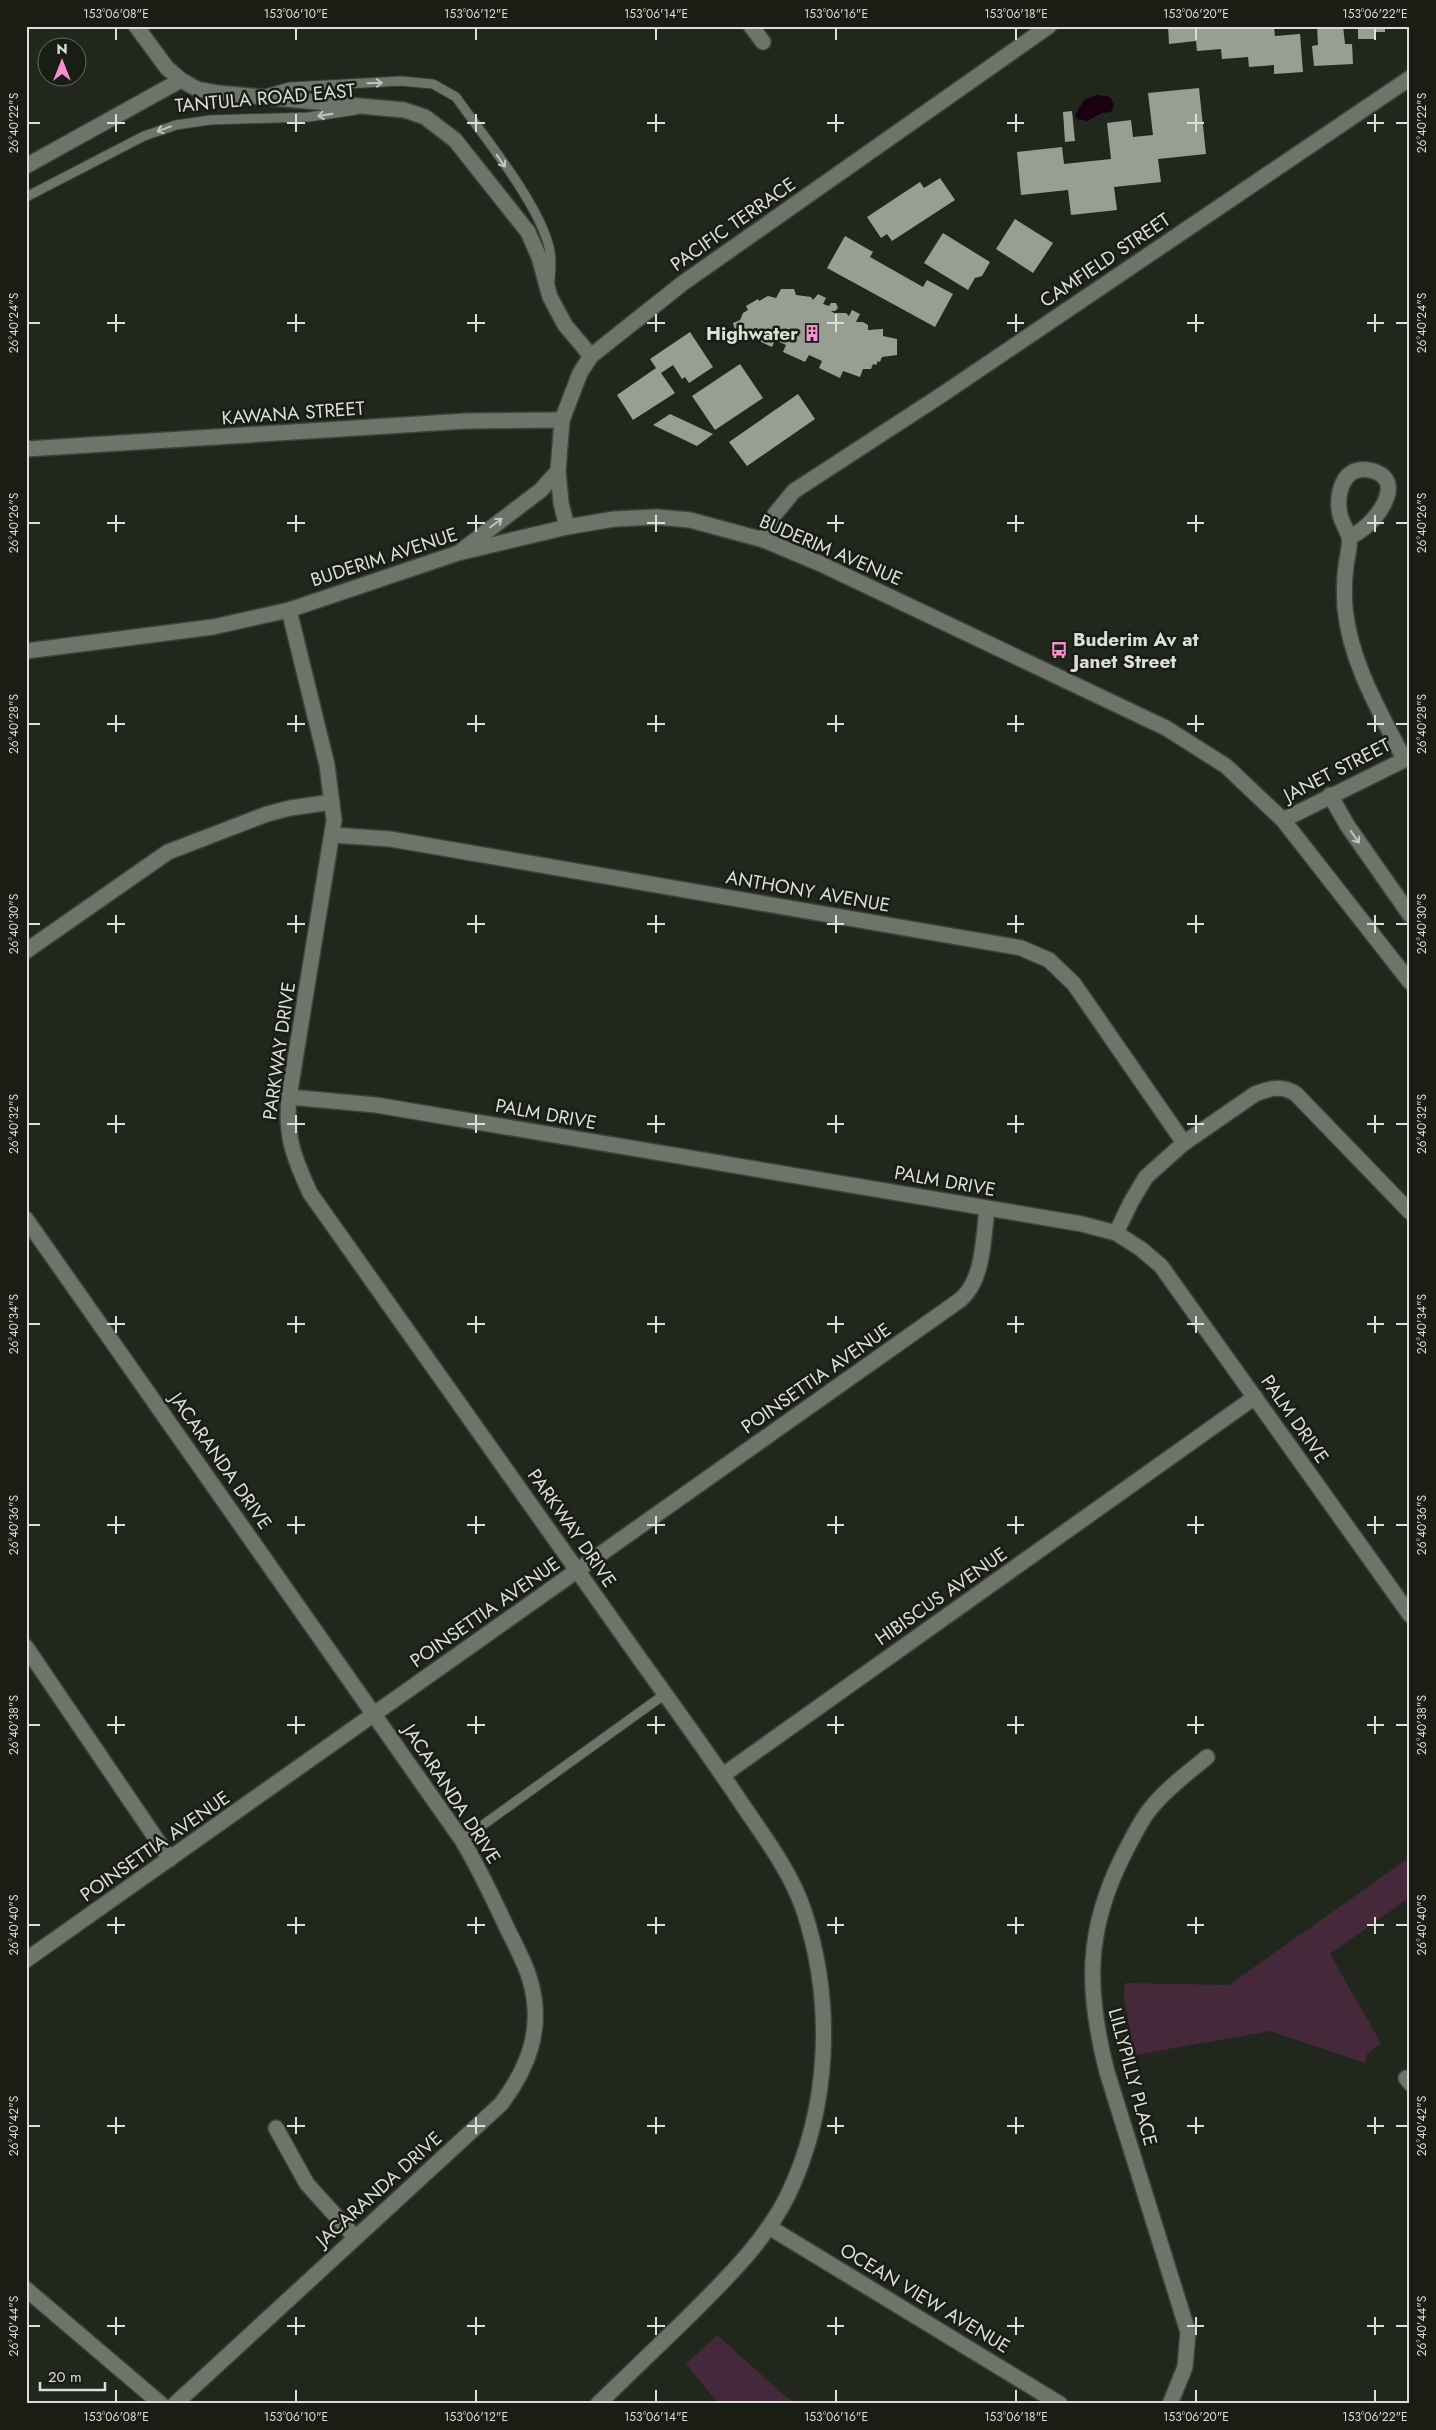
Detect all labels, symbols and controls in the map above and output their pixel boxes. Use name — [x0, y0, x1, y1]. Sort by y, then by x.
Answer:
text: 153°06'08"E — [83, 5, 149, 23]
text: 153°06'10"E — [264, 5, 328, 23]
text: 153°06'12"E — [444, 5, 508, 23]
text: 153°06'14"E — [624, 5, 688, 23]
text: 153°06'16"E — [804, 5, 868, 23]
text: 153°06'18"E — [984, 5, 1048, 23]
text: 153°06'20"E — [1163, 5, 1229, 23]
text: 153°06'22"E — [1342, 5, 1408, 23]
north arrow — [38, 38, 88, 88]
text: N — [56, 39, 68, 59]
street label: TANTULA ROAD EAST — [174, 77, 356, 119]
one-way arrow — [367, 78, 383, 87]
text: 26°40'22"S — [5, 92, 23, 153]
text: 26°40'22"S — [1413, 92, 1431, 153]
one-way arrow — [317, 110, 333, 120]
one-way arrow — [157, 125, 172, 134]
one-way arrow — [496, 154, 506, 168]
street label: PACIFIC TERRACE — [665, 171, 801, 277]
street label: CAMFIELD STREET — [1034, 206, 1176, 314]
text: 26°40'24"S — [5, 292, 23, 353]
text: 26°40'24"S — [1413, 292, 1431, 353]
place label: Highwater — [706, 320, 798, 347]
building icon: Highwater — [802, 323, 822, 343]
street label: KAWANA STREET — [221, 395, 366, 431]
text: 26°40'26"S — [5, 492, 23, 553]
text: 26°40'26"S — [1413, 492, 1431, 553]
street label: BUDERIM AVENUE — [755, 508, 907, 592]
one-way arrow — [489, 518, 503, 528]
street label: BUDERIM AVENUE — [307, 521, 461, 593]
place label: Buderim Av at Janet Street — [1069, 626, 1199, 675]
bus stop icon: Buderim Av at Janet Street — [1049, 640, 1069, 660]
text: 26°40'28"S — [5, 693, 23, 754]
text: 26°40'28"S — [1413, 693, 1431, 754]
street label: JANET STREET — [1276, 731, 1395, 810]
one-way arrow — [1350, 829, 1360, 843]
street label: ANTHONY AVENUE — [724, 863, 892, 919]
text: 26°40'30"S — [5, 893, 23, 954]
text: 26°40'30"S — [1413, 893, 1431, 954]
street label: PARKWAY DRIVE — [256, 980, 302, 1122]
street label: PALM DRIVE — [493, 1092, 599, 1136]
text: 26°40'32"S — [5, 1093, 23, 1154]
text: 26°40'32"S — [1413, 1093, 1431, 1154]
street label: PALM DRIVE — [892, 1159, 998, 1203]
text: 26°40'34"S — [5, 1293, 23, 1354]
text: 26°40'34"S — [1413, 1293, 1431, 1354]
street label: POINSETTIA AVENUE — [736, 1316, 896, 1440]
street label: PALM DRIVE — [1255, 1369, 1335, 1469]
street label: JACARANDA DRIVE — [162, 1385, 278, 1535]
street label: PARKWAY DRIVE — [521, 1463, 623, 1593]
text: 26°40'36"S — [5, 1494, 23, 1555]
text: 26°40'36"S — [1413, 1494, 1431, 1555]
street label: HIBISCUS AVENUE — [870, 1540, 1012, 1652]
street label: POINSETTIA AVENUE — [405, 1550, 565, 1674]
text: 26°40'38"S — [5, 1695, 23, 1755]
text: 26°40'38"S — [1413, 1695, 1431, 1755]
street label: JACARANDA DRIVE — [395, 1716, 507, 1869]
street label: POINSETTIA AVENUE — [75, 1784, 235, 1908]
text: 26°40'40"S — [5, 1894, 23, 1956]
text: 26°40'40"S — [1413, 1894, 1431, 1956]
street label: LILLYPILLY PLACE — [1102, 2005, 1164, 2149]
text: 26°40'42"S — [5, 2095, 23, 2156]
text: 26°40'42"S — [1413, 2095, 1431, 2156]
street label: JACARANDA DRIVE — [308, 2125, 448, 2255]
street label: OCEAN VIEW AVENUE — [835, 2236, 1015, 2360]
text: 26°40'44"S — [5, 2295, 23, 2356]
text: 26°40'44"S — [1413, 2295, 1431, 2356]
scale bar — [40, 2360, 105, 2392]
text: 20 m — [48, 2366, 82, 2388]
text: 153°06'08"E — [83, 2408, 149, 2426]
text: 153°06'10"E — [264, 2408, 328, 2426]
text: 153°06'12"E — [444, 2408, 508, 2426]
text: 153°06'14"E — [624, 2408, 688, 2426]
text: 153°06'16"E — [804, 2408, 868, 2426]
text: 153°06'18"E — [984, 2408, 1048, 2426]
text: 153°06'20"E — [1163, 2408, 1229, 2426]
text: 153°06'22"E — [1342, 2408, 1408, 2426]

